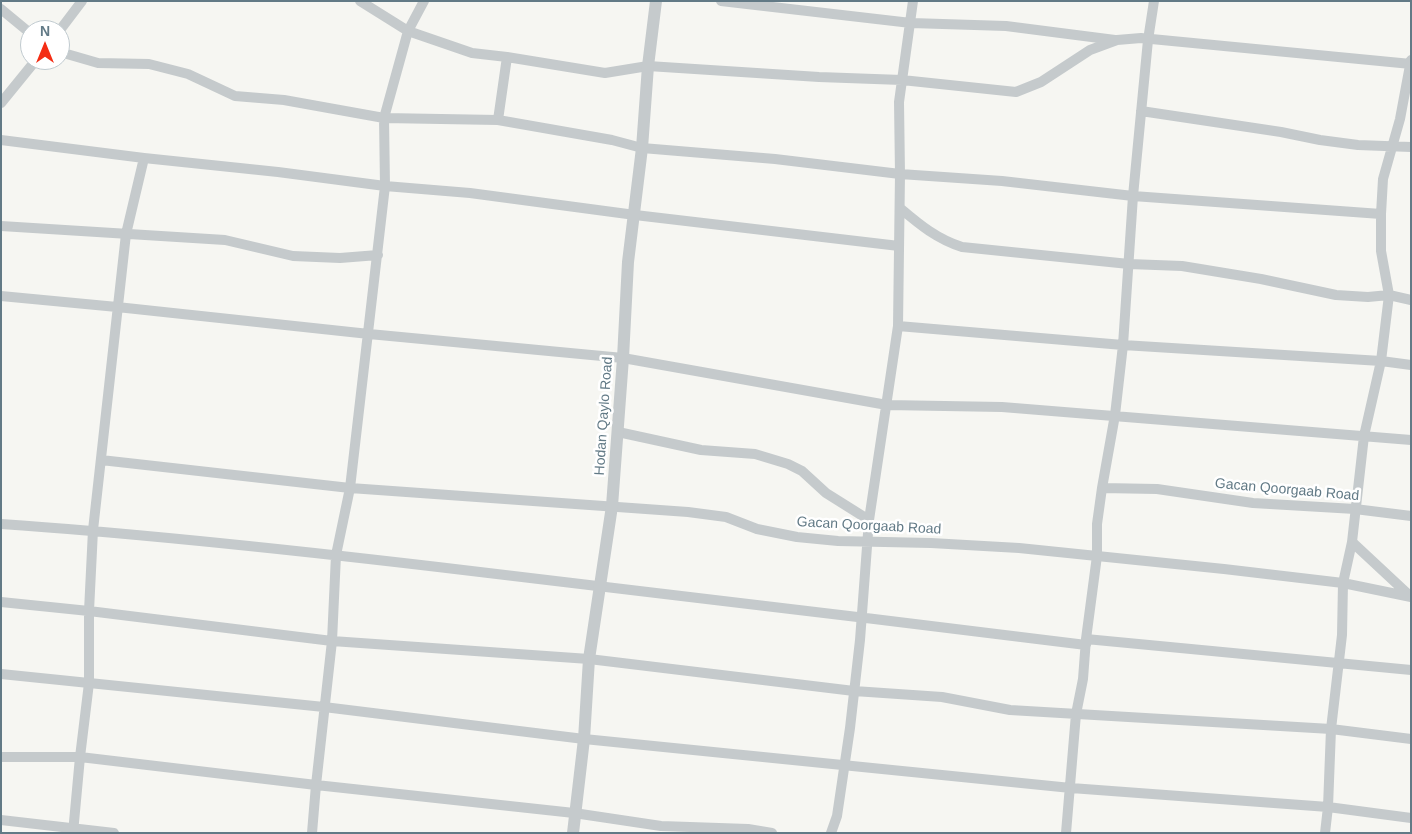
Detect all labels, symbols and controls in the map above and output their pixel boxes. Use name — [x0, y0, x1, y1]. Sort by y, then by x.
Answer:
north arrow — [20, 20, 70, 70]
text: N — [40, 23, 50, 39]
street label: Hodan Qaylo Road — [591, 356, 617, 476]
street label: Gacan Qoorgaab Road — [1214, 475, 1360, 505]
street label: Gacan Qoorgaab Road — [796, 514, 942, 538]

